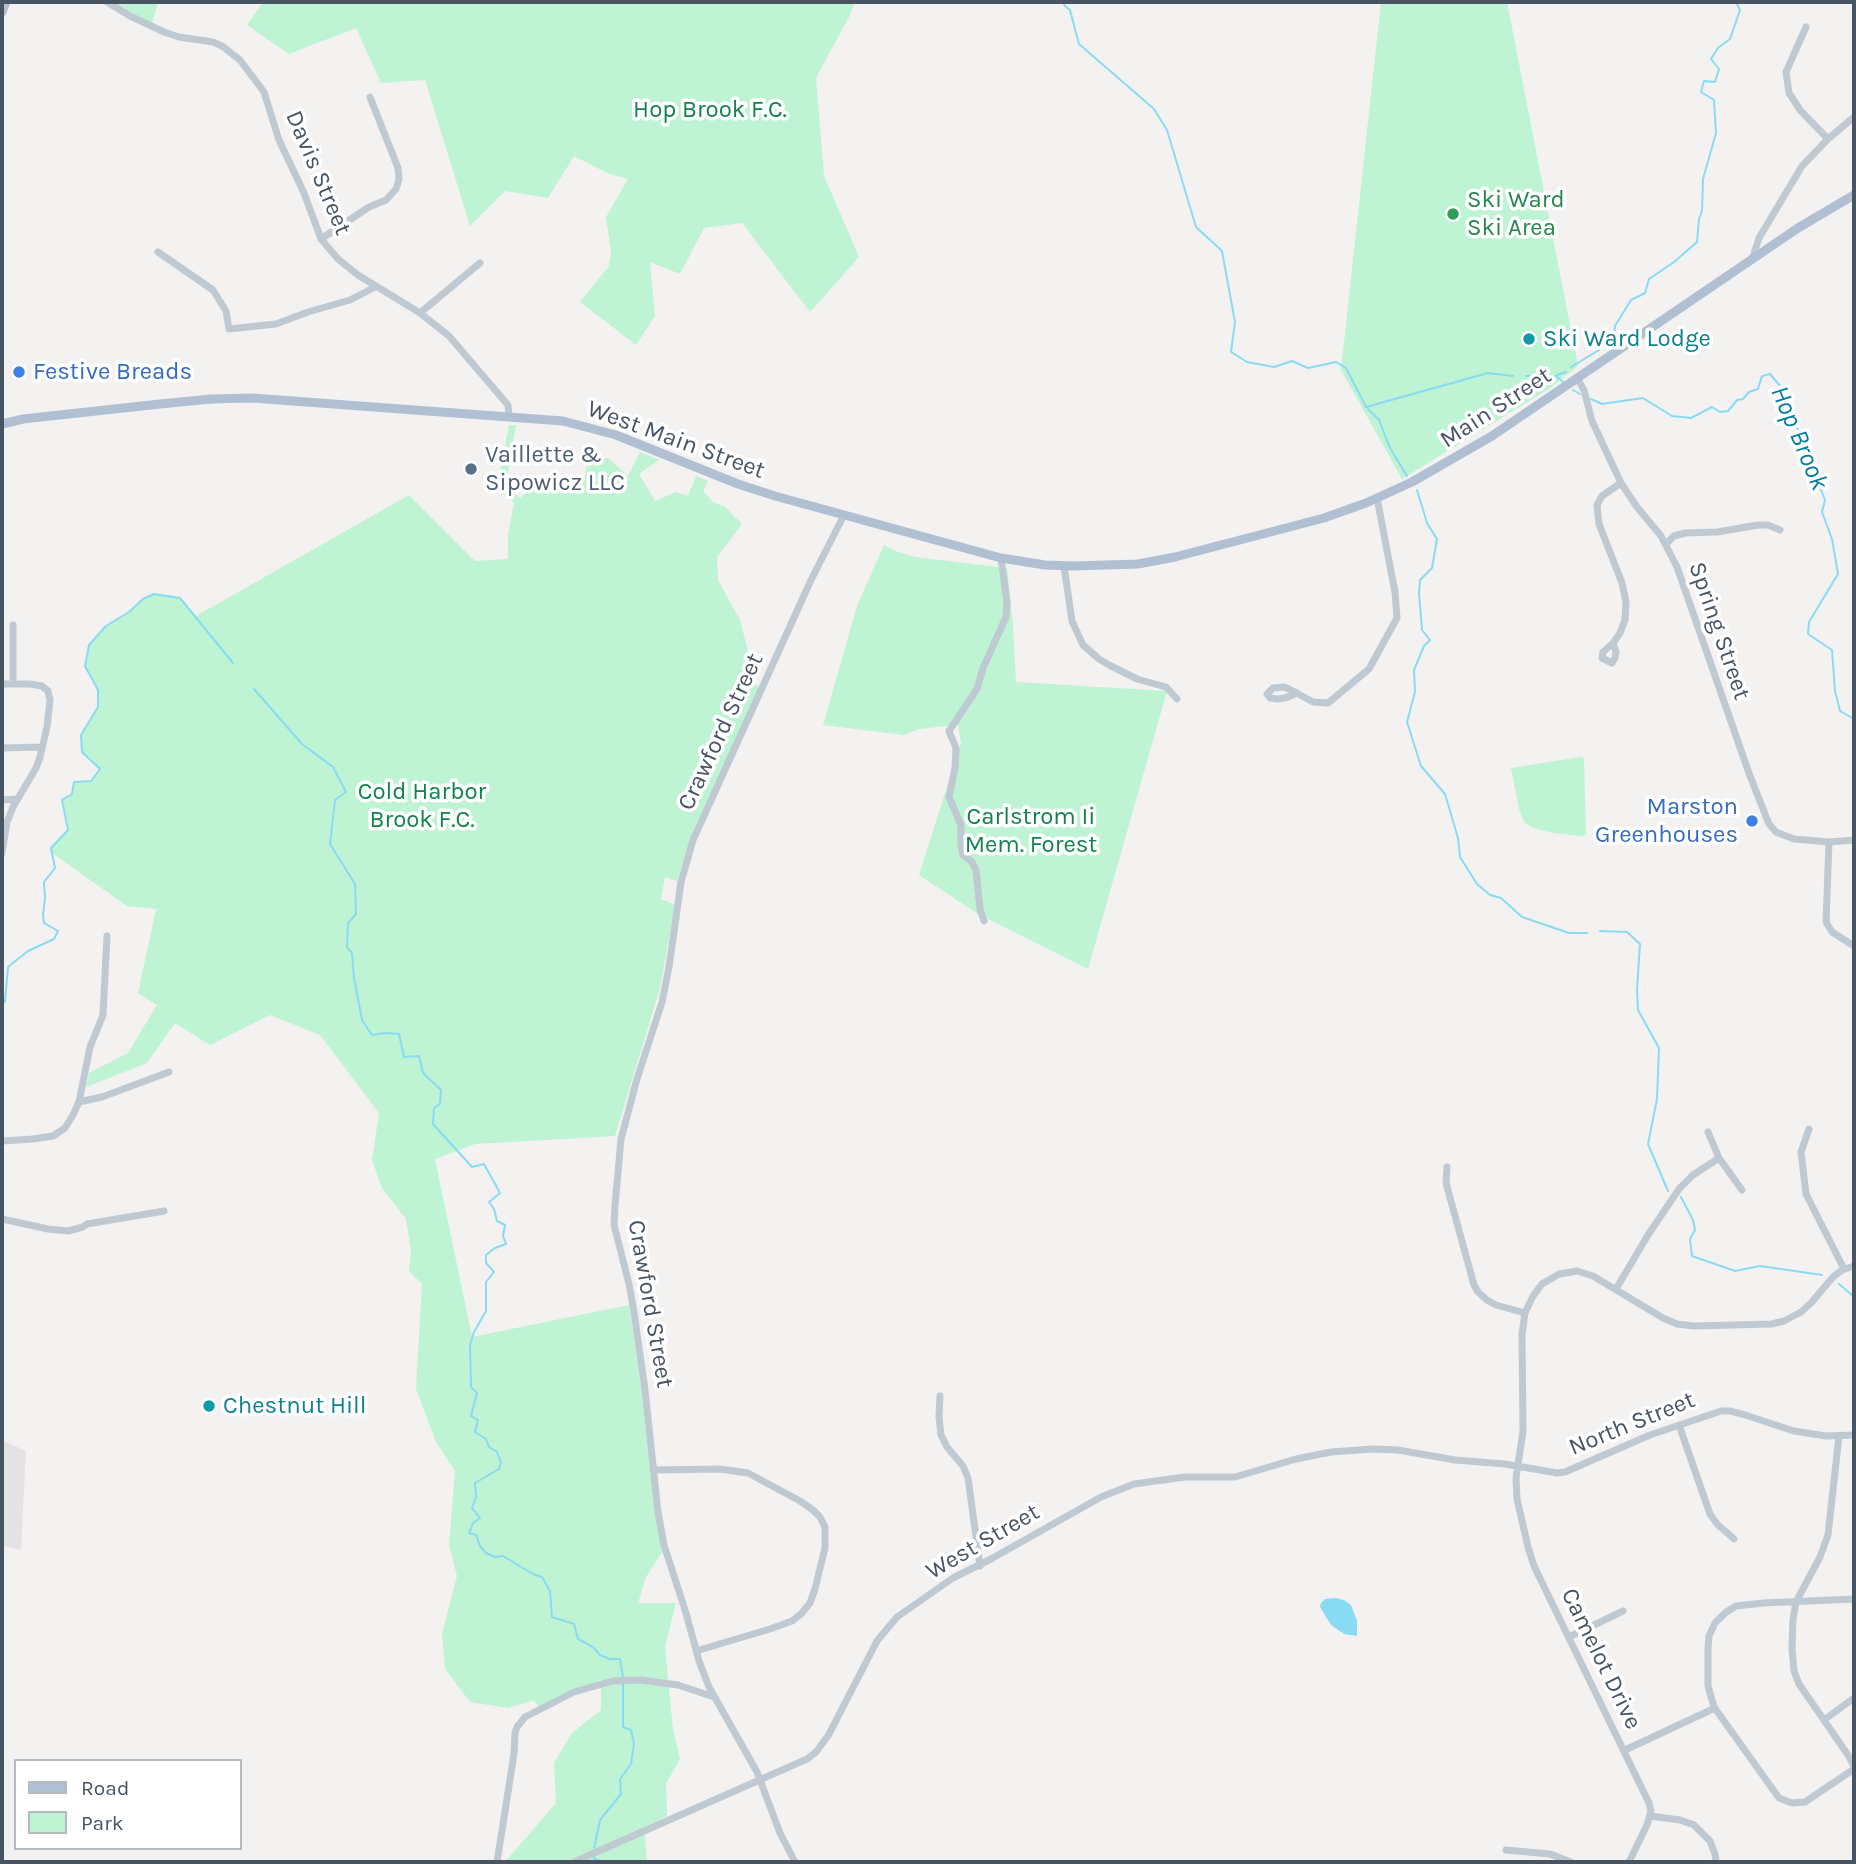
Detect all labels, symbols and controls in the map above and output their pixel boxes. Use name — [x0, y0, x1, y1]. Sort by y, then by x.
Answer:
park label: Hop Brook F.C. — [633, 96, 787, 124]
street label: Davis Street — [279, 106, 357, 240]
place label: Ski Ward Ski Area — [1467, 186, 1565, 242]
marker: Ski Ward Ski Area — [1445, 206, 1461, 222]
place label: Ski Ward Lodge — [1543, 325, 1711, 353]
marker: Ski Ward Lodge — [1521, 331, 1537, 347]
place label: Festive Breads — [33, 358, 192, 386]
street label: Main Street — [1435, 361, 1557, 455]
marker: Festive Breads — [11, 364, 27, 380]
water label: Hop Brook — [1763, 381, 1835, 495]
street label: West Main Street — [583, 394, 769, 486]
place label: Vaillette & Sipowicz LLC — [485, 441, 625, 497]
marker: Vaillette & Sipowicz LLC — [463, 461, 479, 477]
street label: Spring Street — [1682, 558, 1756, 704]
street label: Crawford Street — [672, 649, 770, 815]
park label: Cold Harbor Brook F.C. — [358, 778, 486, 834]
place label: Marston Greenhouses — [1595, 793, 1738, 849]
park label: Carlstrom Ii Mem. Forest — [965, 803, 1097, 859]
marker: Marston Greenhouses — [1744, 813, 1760, 829]
street label: Crawford Street — [621, 1218, 679, 1390]
street label: North Street — [1565, 1386, 1699, 1462]
place label: Chestnut Hill — [223, 1392, 367, 1420]
marker: Chestnut Hill — [201, 1398, 217, 1414]
street label: West Street — [921, 1498, 1045, 1586]
street label: Camelot Drive — [1554, 1584, 1648, 1734]
legend — [14, 1759, 242, 1850]
text: Road — [81, 1776, 129, 1800]
text: Park — [81, 1811, 124, 1835]

